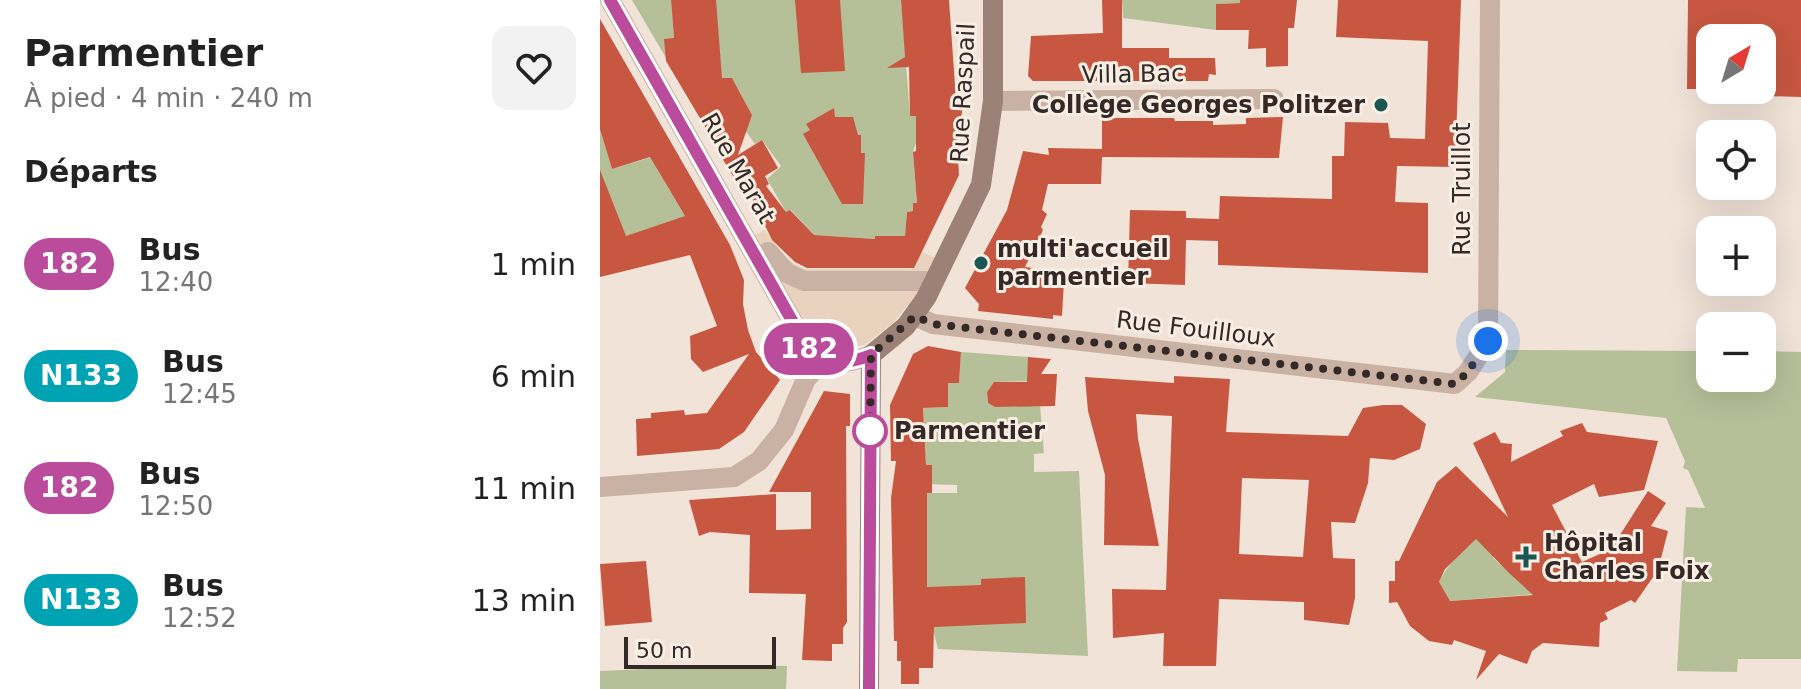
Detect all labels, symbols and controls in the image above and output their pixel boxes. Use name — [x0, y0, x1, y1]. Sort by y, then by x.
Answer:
street label: Rue Raspail — [945, 22, 981, 164]
north arrow — [1696, 24, 1776, 104]
map controls — [1696, 24, 1776, 392]
button: heart — [492, 26, 576, 110]
text: Parmentier — [24, 31, 263, 75]
street label: Villa Bac — [1081, 59, 1185, 89]
text: À pied · 4 min · 240 m — [24, 83, 313, 113]
place label: Collège Georges Politzer — [1032, 91, 1365, 119]
marker: Collège Georges Politzer — [1372, 96, 1390, 114]
street label: Rue Marat — [695, 108, 781, 228]
button: locate — [1696, 120, 1776, 200]
street label: Rue Truillot — [1448, 122, 1476, 256]
text: Départs — [24, 154, 158, 189]
button: + — [1696, 216, 1776, 296]
text: Bus — [138, 232, 201, 267]
place label: multi'accueil parmentier — [997, 235, 1169, 291]
text: 182 — [40, 247, 98, 280]
text: 1 min — [491, 247, 576, 282]
marker: multi'accueil parmentier — [972, 254, 990, 272]
text: 12:40 — [138, 267, 213, 297]
street label: Rue Fouilloux — [1115, 305, 1277, 353]
button: − — [1696, 312, 1776, 392]
your location — [1468, 321, 1508, 361]
line badge: 182 — [763, 323, 855, 375]
text: 182 — [780, 332, 838, 365]
text: Bus — [162, 344, 224, 379]
text: N133 — [40, 359, 122, 392]
text: 6 min — [491, 359, 576, 394]
text: 12:45 — [162, 379, 237, 409]
marker: Parmentier — [853, 414, 887, 448]
place label: Parmentier — [894, 417, 1045, 445]
text: Bus — [138, 456, 201, 491]
text: 182 — [40, 471, 98, 504]
text: 11 min — [472, 471, 576, 506]
text: 12:50 — [138, 491, 213, 521]
place label: Hôpital Charles Foix — [1544, 529, 1710, 585]
marker: Hôpital Charles Foix — [1515, 546, 1537, 568]
text: Bus — [162, 568, 224, 603]
text: N133 — [40, 583, 122, 616]
text: 13 min — [472, 583, 576, 618]
text: 12:52 — [162, 603, 237, 633]
scale bar — [624, 633, 776, 669]
text: 50 m — [636, 638, 692, 663]

